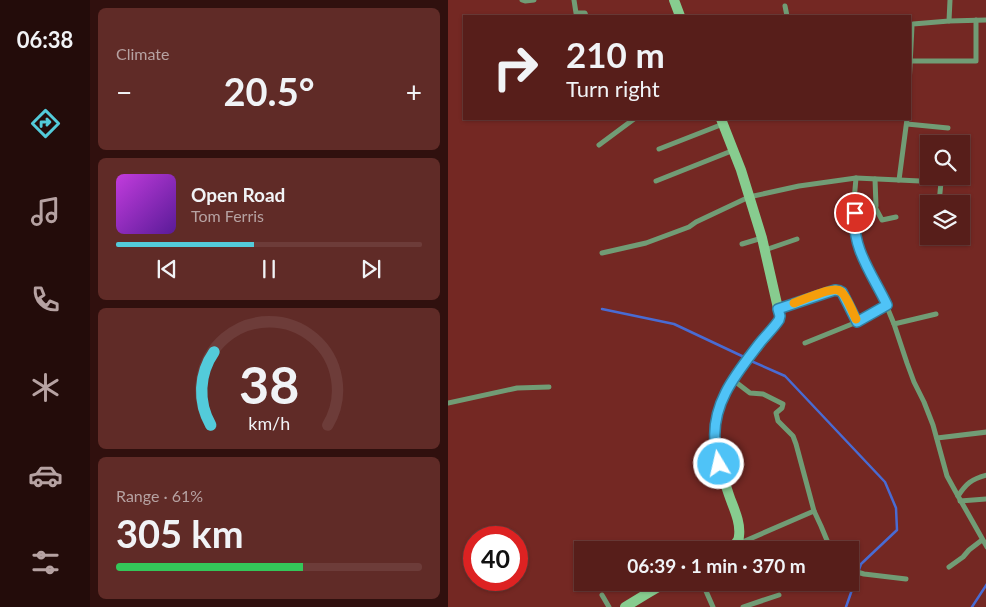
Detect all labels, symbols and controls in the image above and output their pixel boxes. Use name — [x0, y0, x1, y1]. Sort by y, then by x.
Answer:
text: 06:38 — [17, 26, 73, 53]
text: 210 m — [566, 33, 665, 75]
icon: right — [483, 35, 548, 100]
text: Climate — [116, 44, 169, 63]
text: 20.5° — [224, 68, 314, 114]
text: − — [116, 75, 132, 109]
text: + — [406, 75, 422, 109]
text: Turn right — [566, 75, 660, 102]
icon: directions — [28, 106, 63, 141]
map controls — [920, 135, 970, 245]
button: search — [920, 135, 970, 185]
text: Open Road — [191, 183, 285, 206]
pin — [834, 192, 876, 234]
icon: music — [28, 194, 63, 229]
button: layers — [920, 195, 970, 245]
icon: arrive — [841, 199, 869, 227]
text: Tom Ferris — [191, 206, 264, 225]
icon: previous — [153, 255, 181, 283]
icon: pause — [255, 255, 283, 283]
icon: next — [357, 255, 385, 283]
icon: phone — [28, 282, 63, 317]
text: 38 — [239, 353, 299, 415]
icon: climate — [28, 370, 63, 405]
text: km/h — [248, 412, 290, 434]
position arrow — [692, 437, 744, 489]
icon: car — [28, 458, 63, 493]
text: Range · 61% — [116, 486, 203, 505]
text: 305 km — [116, 510, 244, 556]
speed limit sign: 40 — [463, 526, 528, 591]
icon: filters — [28, 545, 63, 580]
text: 06:39 · 1 min · 370 m — [627, 554, 806, 577]

